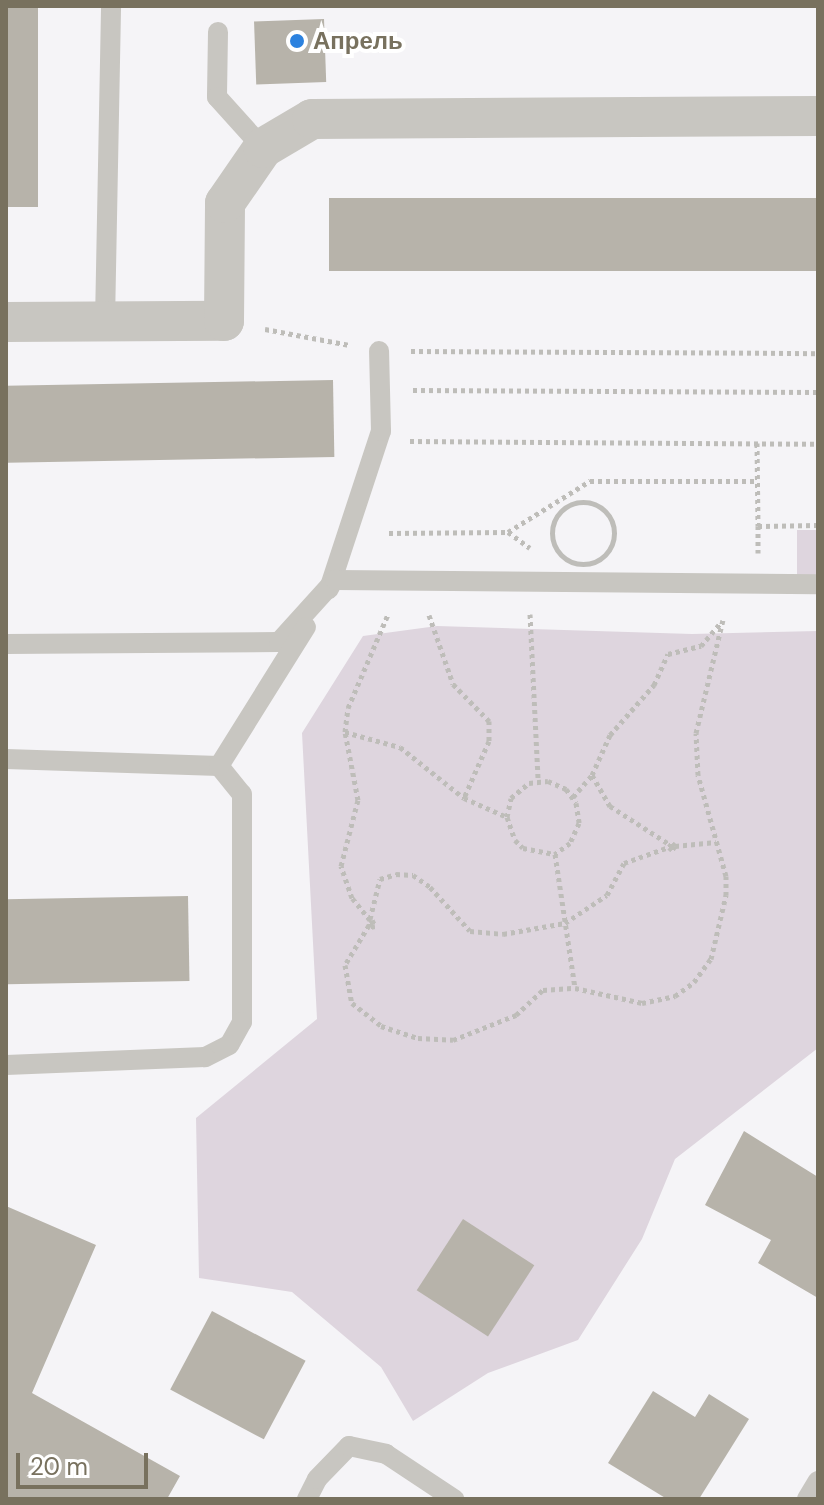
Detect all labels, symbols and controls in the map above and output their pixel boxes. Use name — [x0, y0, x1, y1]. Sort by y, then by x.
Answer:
place label: Апрель — [313, 27, 403, 55]
marker: Апрель — [288, 32, 306, 50]
scale bar — [20, 1437, 152, 1487]
text: 20 m — [30, 1451, 88, 1482]

